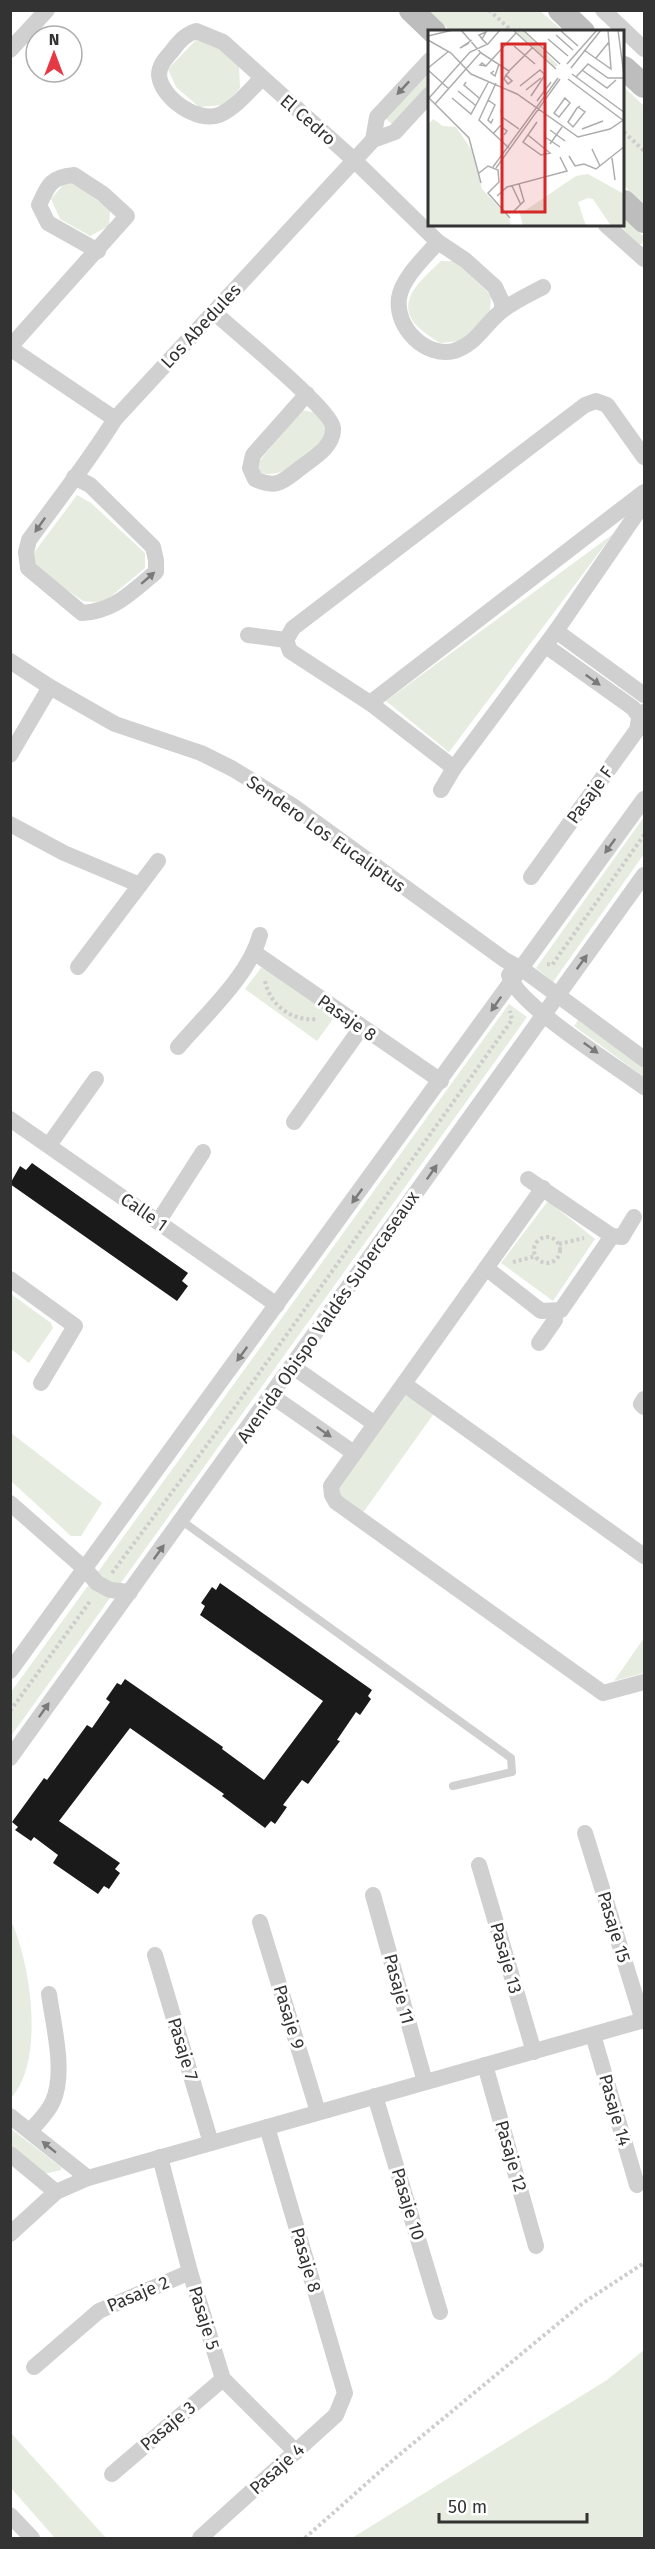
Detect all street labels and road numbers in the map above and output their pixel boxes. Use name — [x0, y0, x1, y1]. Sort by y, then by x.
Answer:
street label: El Cedro — [276, 90, 340, 150]
street label: Los Abedules — [156, 279, 246, 373]
street label: Pasaje F — [562, 762, 618, 828]
street label: Sendero Los Eucaliptus — [242, 771, 410, 897]
street label: Pasaje 8 — [313, 990, 381, 1046]
street label: Avenida Obispo Valdés Subercaseaux — [232, 1187, 424, 1447]
street label: Calle 1 — [116, 1188, 172, 1236]
street label: Pasaje 15 — [593, 1889, 635, 1965]
street label: Pasaje 13 — [485, 1920, 527, 1996]
street label: Pasaje 11 — [379, 1951, 419, 2027]
street label: Pasaje 9 — [269, 1982, 309, 2052]
street label: Pasaje 7 — [163, 2015, 203, 2083]
street label: Pasaje 14 — [594, 2071, 636, 2149]
street label: Pasaje 12 — [490, 2118, 532, 2194]
street label: Pasaje 10 — [387, 2165, 429, 2243]
street label: Pasaje 8 — [286, 2225, 326, 2295]
street label: Pasaje 2 — [104, 2271, 173, 2317]
street label: Pasaje 5 — [184, 2283, 224, 2353]
street label: Pasaje 3 — [136, 2397, 200, 2455]
street label: Pasaje 4 — [245, 2438, 309, 2499]

